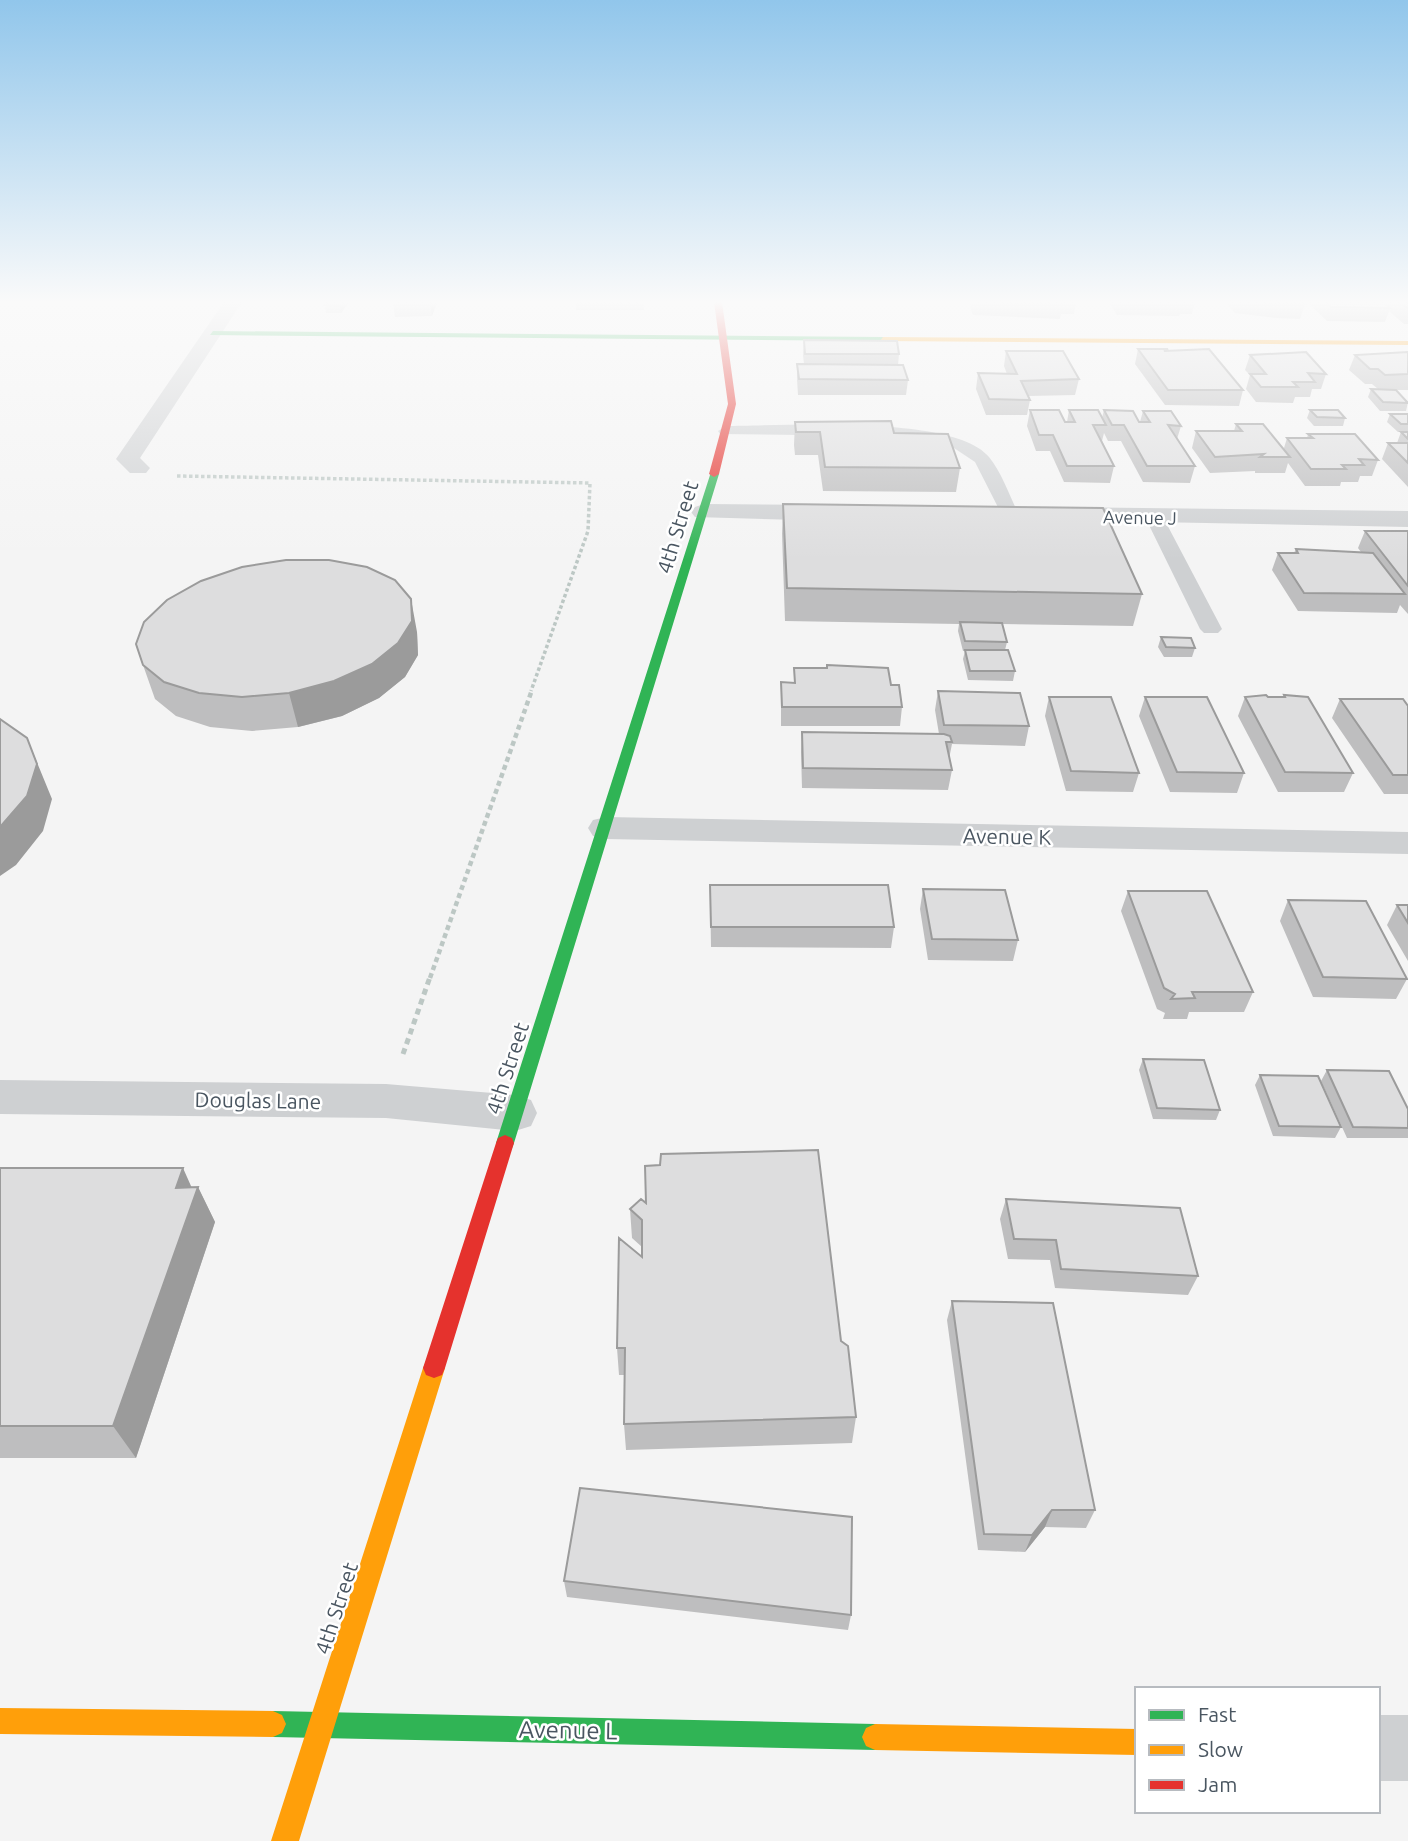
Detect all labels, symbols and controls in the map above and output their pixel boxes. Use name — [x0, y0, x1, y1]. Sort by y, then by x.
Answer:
street label: 4th Street — [652, 478, 702, 576]
street label: Avenue J — [1103, 506, 1177, 528]
street label: Avenue K — [963, 823, 1052, 849]
street label: 4th Street — [481, 1019, 533, 1117]
street label: Douglas Lane — [195, 1087, 321, 1113]
street label: 4th Street — [310, 1559, 362, 1657]
legend — [1135, 1687, 1380, 1813]
text: Fast — [1198, 1702, 1236, 1726]
street label: Avenue L — [518, 1716, 618, 1744]
text: Slow — [1198, 1737, 1243, 1761]
text: Jam — [1198, 1772, 1237, 1796]

